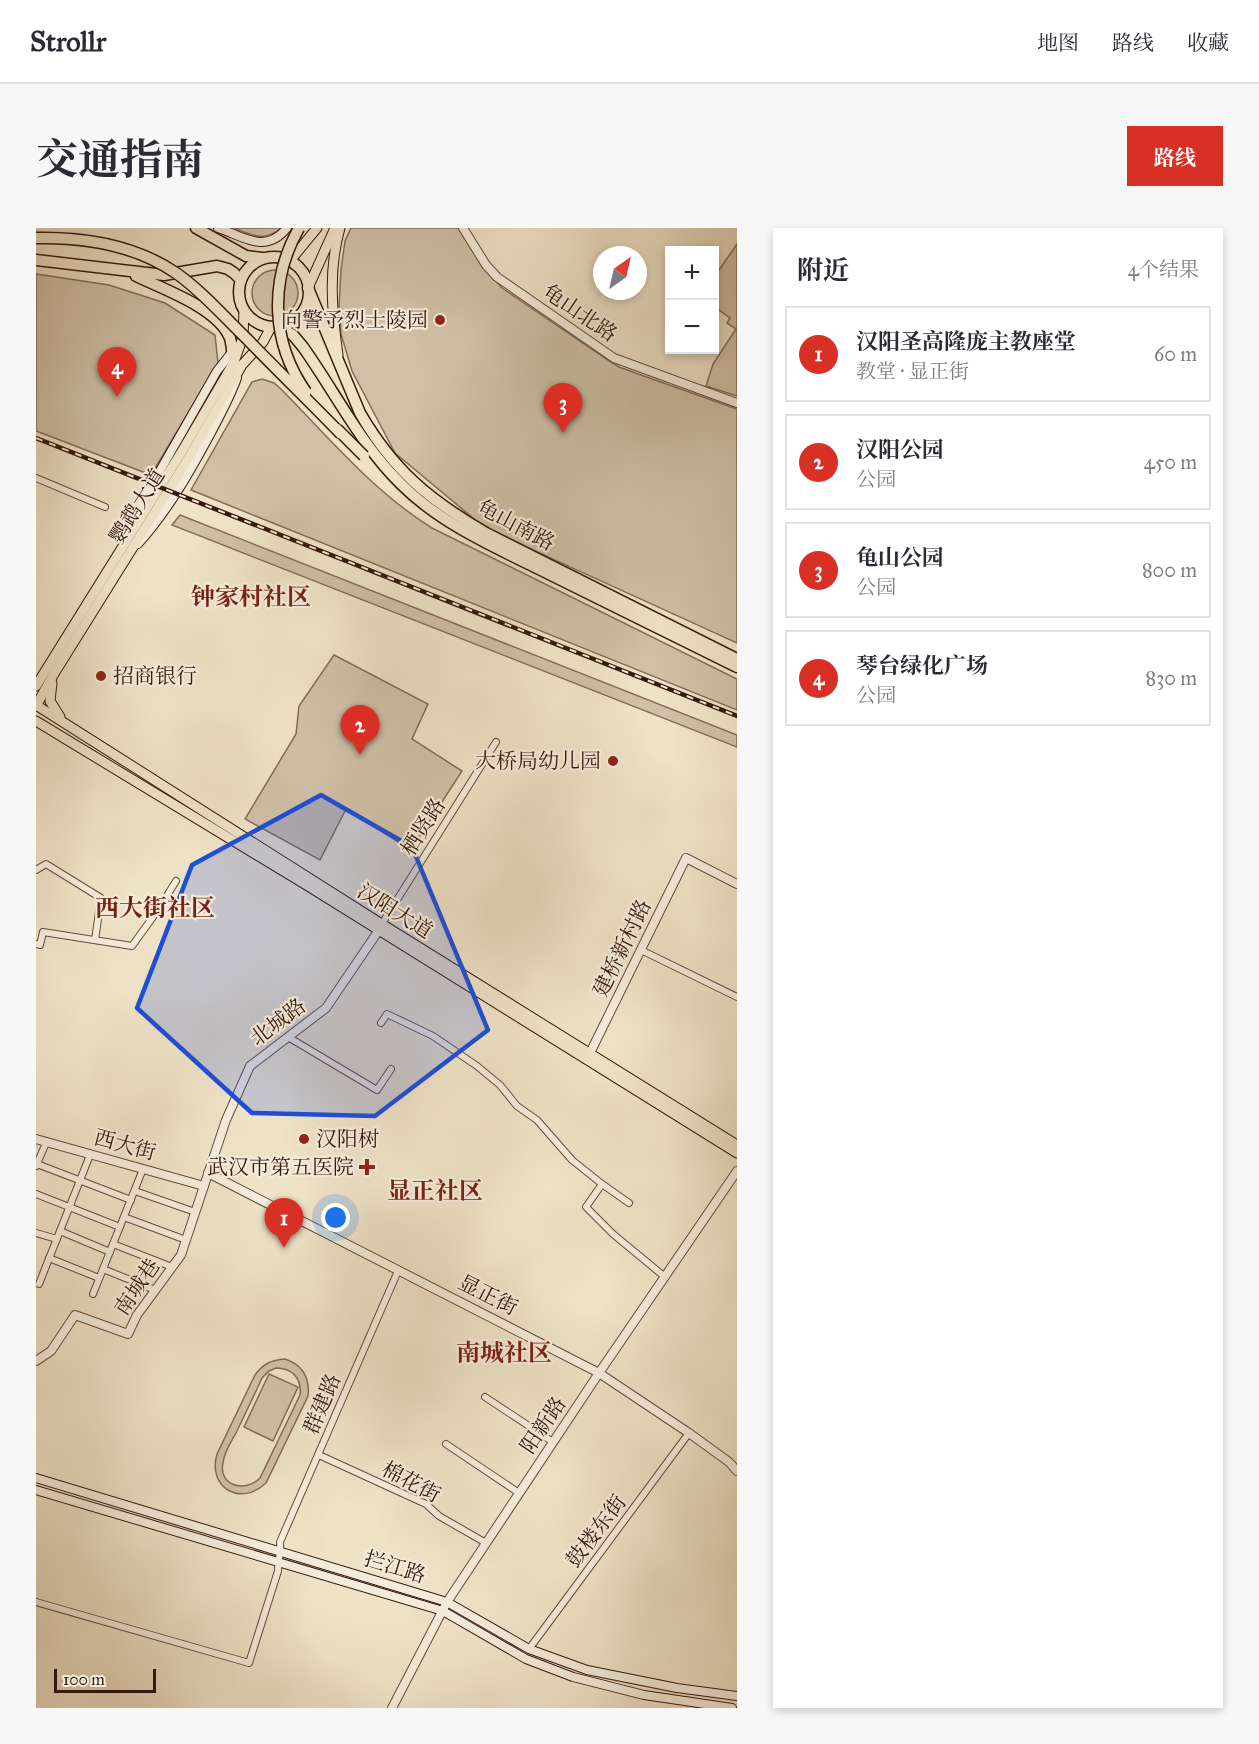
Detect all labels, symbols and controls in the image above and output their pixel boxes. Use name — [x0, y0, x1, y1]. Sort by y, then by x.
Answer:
text: Strollr — [30, 24, 106, 59]
text: 地图 — [1037, 30, 1079, 56]
text: 路线 — [1112, 30, 1154, 56]
text: 收藏 — [1187, 30, 1229, 56]
button: 路线 — [1127, 126, 1223, 186]
text: 交通指南 — [36, 134, 204, 186]
north arrow — [593, 246, 647, 300]
map controls — [665, 246, 719, 354]
button: + — [665, 246, 719, 300]
text: 附近 — [797, 254, 849, 286]
text: 4个结果 — [1128, 257, 1199, 281]
street label: 龟山北路 — [538, 279, 622, 347]
button: − — [665, 300, 719, 354]
place label: 向警予烈士陵园 — [281, 307, 428, 333]
marker: 向警予烈士陵园 — [433, 313, 447, 327]
text: 汉阳圣高隆庞主教座堂 — [856, 328, 1076, 355]
text: 1 — [815, 342, 822, 366]
text: 60 m — [1154, 342, 1197, 366]
pin: 4 — [98, 348, 136, 397]
text: 教堂 · 显正街 — [856, 359, 969, 383]
pin: 3 — [544, 384, 582, 433]
text: 汉阳公园 — [856, 436, 944, 463]
text: 2 — [814, 450, 823, 474]
text: 450 m — [1144, 450, 1197, 474]
street label: 鹦鹉大道 — [104, 463, 170, 549]
text: 公园 — [856, 467, 896, 491]
street label: 龟山南路 — [473, 494, 559, 556]
text: 龟山公园 — [856, 544, 944, 571]
text: 3 — [815, 558, 823, 582]
text: 800 m — [1142, 558, 1197, 582]
text: 公园 — [856, 575, 896, 599]
district label: 钟家村社区 — [191, 582, 311, 612]
text: 琴台绿化广场 — [856, 652, 988, 679]
place label: 招商银行 — [113, 663, 197, 689]
text: 4 — [813, 666, 824, 690]
text: 830 m — [1146, 666, 1197, 690]
marker: 招商银行 — [94, 669, 108, 683]
text: 公园 — [856, 683, 896, 707]
pin: 2 — [340, 706, 380, 755]
place label: 大桥局幼儿园 — [475, 748, 601, 774]
marker: 大桥局幼儿园 — [606, 754, 620, 768]
street label: 栖贤路 — [395, 793, 451, 861]
street label: 汉阳大道 — [352, 878, 438, 944]
district label: 西大街社区 — [95, 893, 215, 923]
street label: 建桥新村路 — [587, 895, 657, 1001]
street label: 北城路 — [245, 993, 311, 1051]
street label: 西大街 — [91, 1124, 159, 1166]
place label: 汉阳树 — [316, 1126, 379, 1152]
marker: 汉阳树 — [297, 1132, 311, 1146]
place label: 武汉市第五医院 — [207, 1154, 354, 1180]
marker: 武汉市第五医院 — [358, 1158, 376, 1176]
district label: 显正社区 — [387, 1176, 483, 1206]
pin: 1 — [264, 1198, 304, 1248]
your location — [321, 1203, 350, 1232]
street label: 南城巷 — [109, 1254, 165, 1320]
street label: 显正街 — [454, 1269, 522, 1321]
district label: 南城社区 — [456, 1338, 552, 1368]
street label: 群建路 — [298, 1370, 346, 1438]
street label: 阳新路 — [515, 1392, 571, 1458]
street label: 棉花街 — [377, 1456, 445, 1508]
street label: 鼓楼东街 — [560, 1490, 632, 1572]
street label: 拦江路 — [361, 1545, 429, 1589]
scale bar — [54, 1666, 156, 1694]
text: 100 m — [63, 1670, 105, 1689]

